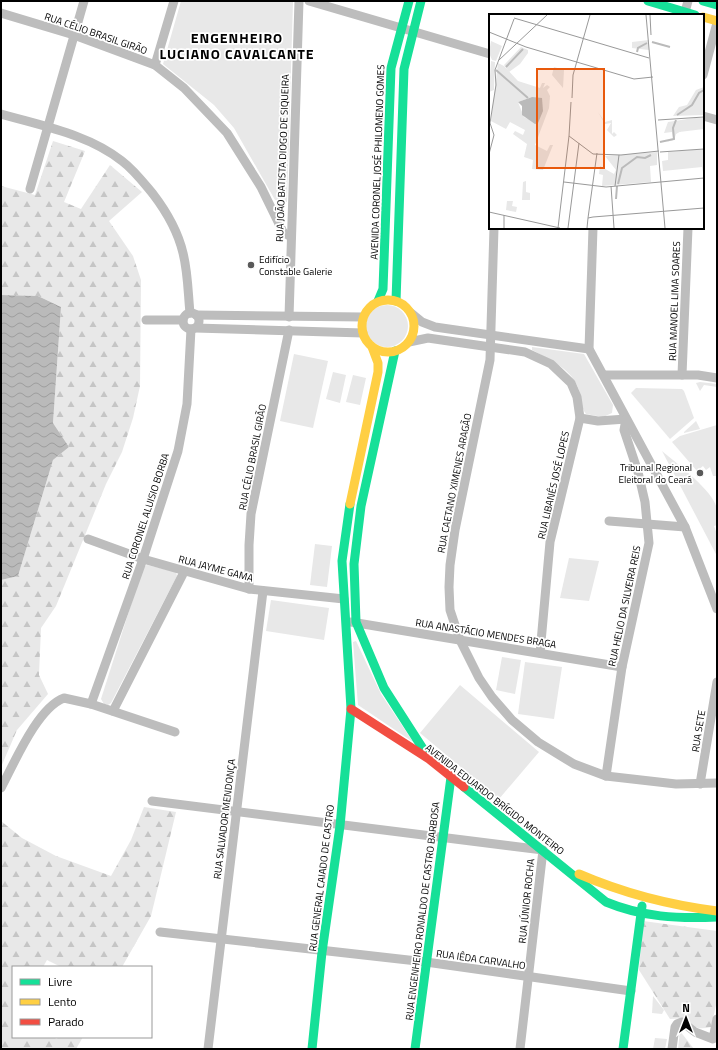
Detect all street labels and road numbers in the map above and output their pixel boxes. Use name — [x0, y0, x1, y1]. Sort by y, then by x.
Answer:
street label: RUA CÉLIO BRASIL GIRÃO — [42, 9, 150, 58]
street label: AVENIDA CORONEL JOSÉ PHILOMENO GOMES — [367, 64, 388, 260]
street label: RUA JOÃO BATISTA DIOGO DE SIQUEIRA — [272, 74, 293, 242]
street label: RUA MANOEL LIMA SOARES — [665, 241, 684, 361]
street label: RUA CÉLIO BRASIL GIRÃO — [235, 402, 270, 511]
street label: RUA CAETANO XIMENES ARAGÃO — [434, 411, 476, 554]
street label: RUA LIBANÊS JOSÉ LOPES — [534, 430, 573, 541]
street label: RUA CORONEL ALUISIO BORBA — [118, 451, 173, 581]
street label: RUA HELIO DA SILVEIRA REIS — [604, 544, 645, 668]
street label: RUA JAYME GAMA — [177, 551, 255, 586]
street label: RUA ANASTÁCIO MENDES BRAGA — [414, 615, 558, 652]
street label: RUA SETE — [688, 708, 709, 753]
street label: AVENIDA EDUARDO BRÍGIDO MONTEIRO — [422, 740, 568, 859]
street label: RUA SALVADOR MENDONÇA — [210, 758, 239, 880]
street label: RUA ENGENHEIRO RONALDO DE CASTRO BARBOSA — [402, 801, 443, 1021]
street label: RUA GENERAL CAIADO DE CASTRO — [305, 803, 338, 952]
street label: RUA JÚNIOR ROCHA — [515, 858, 538, 944]
street label: RUA IÊDA CARVALHO — [435, 946, 527, 973]

